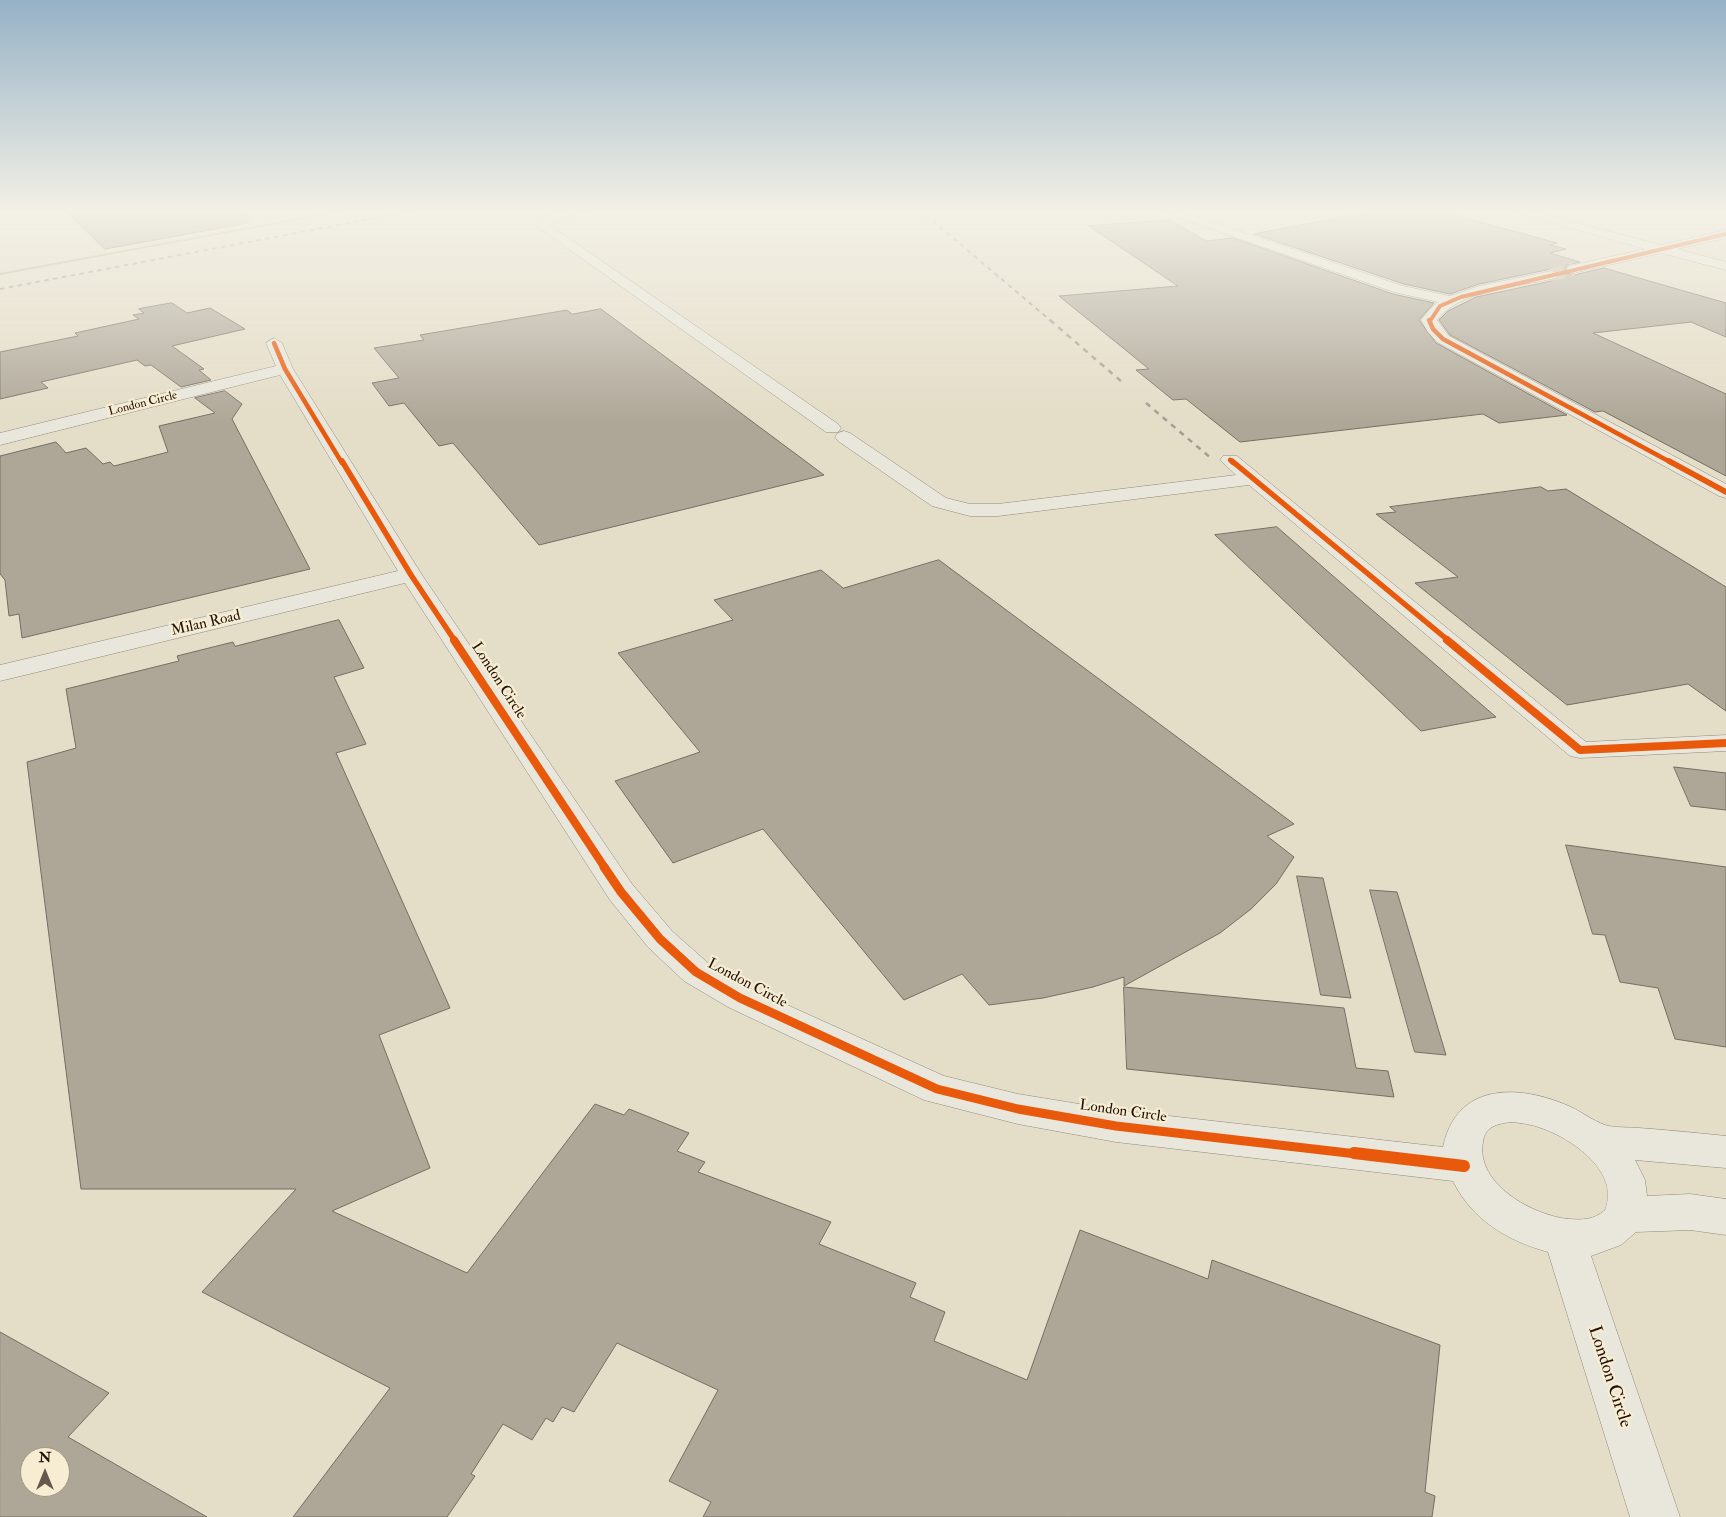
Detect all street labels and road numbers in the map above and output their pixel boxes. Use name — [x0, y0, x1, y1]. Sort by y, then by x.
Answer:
street label: London Circle — [107, 389, 179, 419]
street label: Milan Road — [170, 607, 242, 641]
street label: London Circle — [467, 639, 529, 723]
street label: London Circle — [704, 955, 790, 1013]
street label: London Circle — [1078, 1097, 1168, 1127]
street label: London Circle — [1582, 1324, 1636, 1430]

